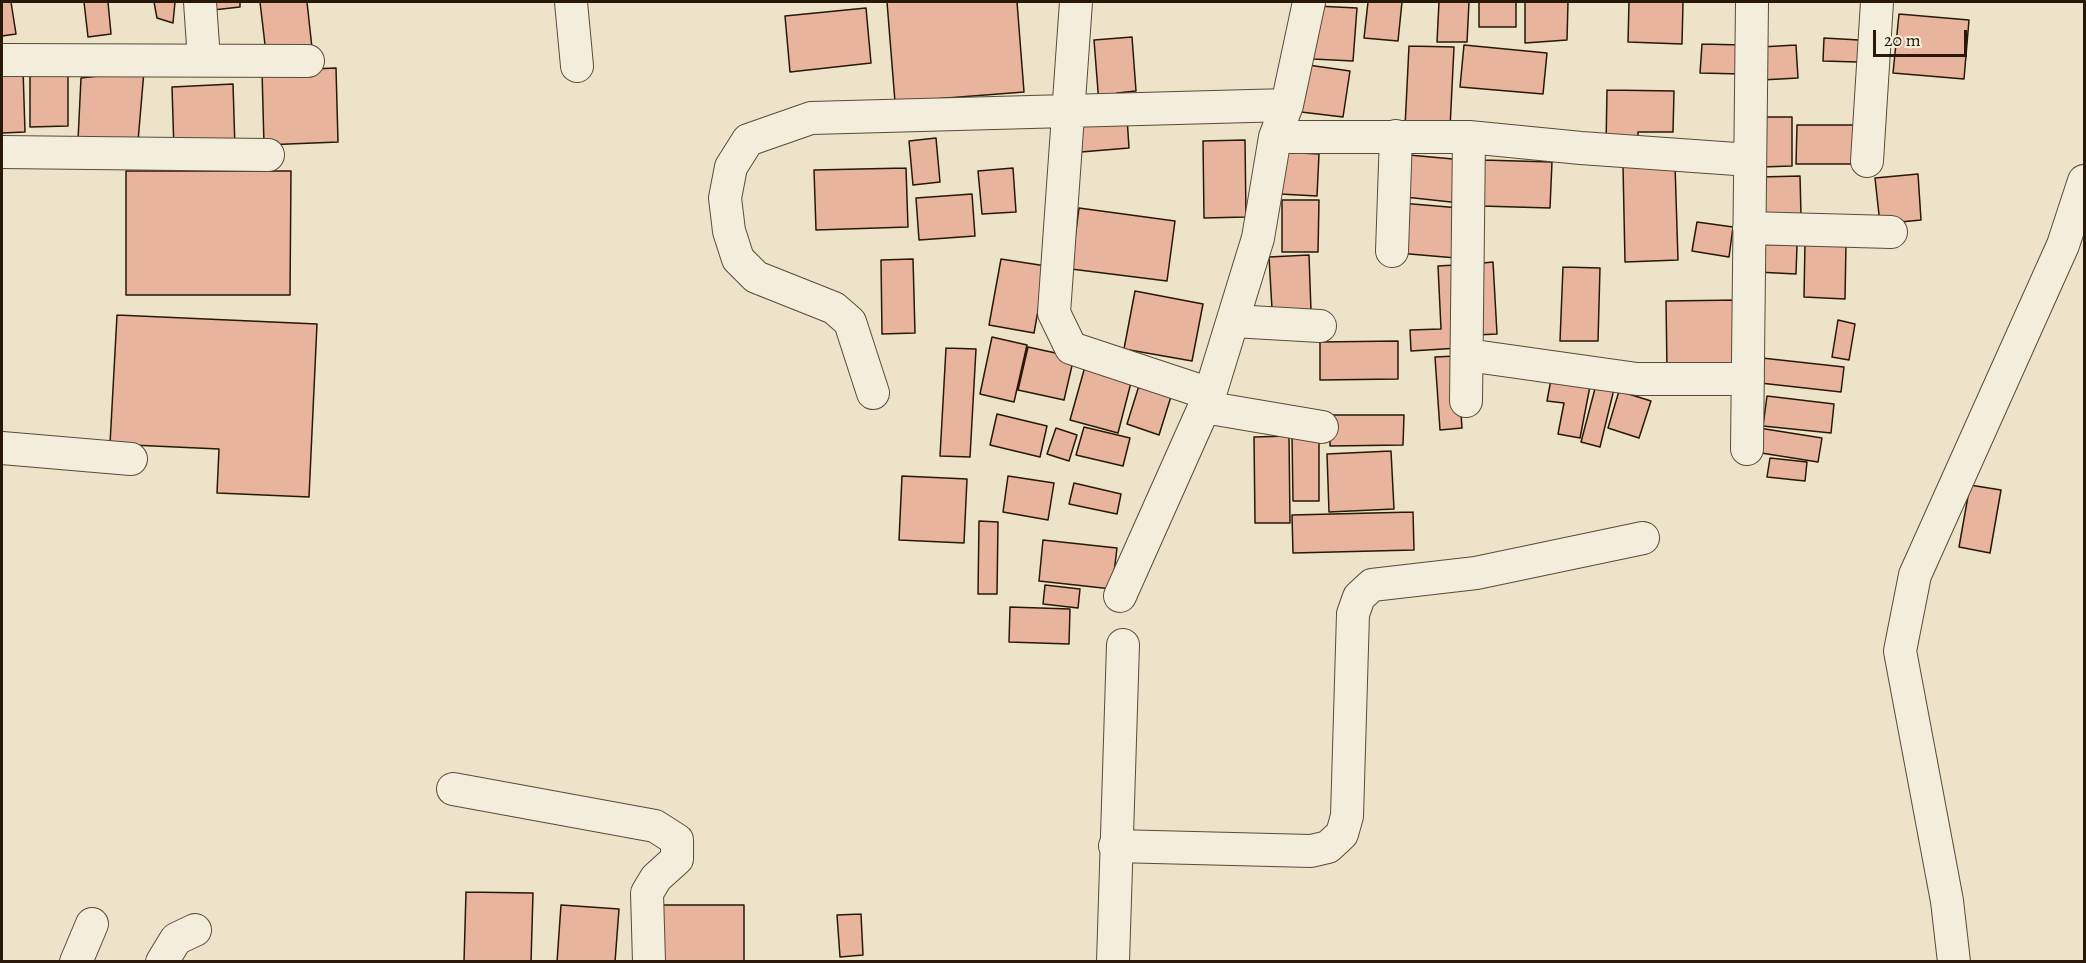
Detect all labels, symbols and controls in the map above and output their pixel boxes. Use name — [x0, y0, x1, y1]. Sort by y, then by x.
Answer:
scale bar — [1876, 18, 1970, 56]
text: 20 m — [1884, 28, 1921, 52]

